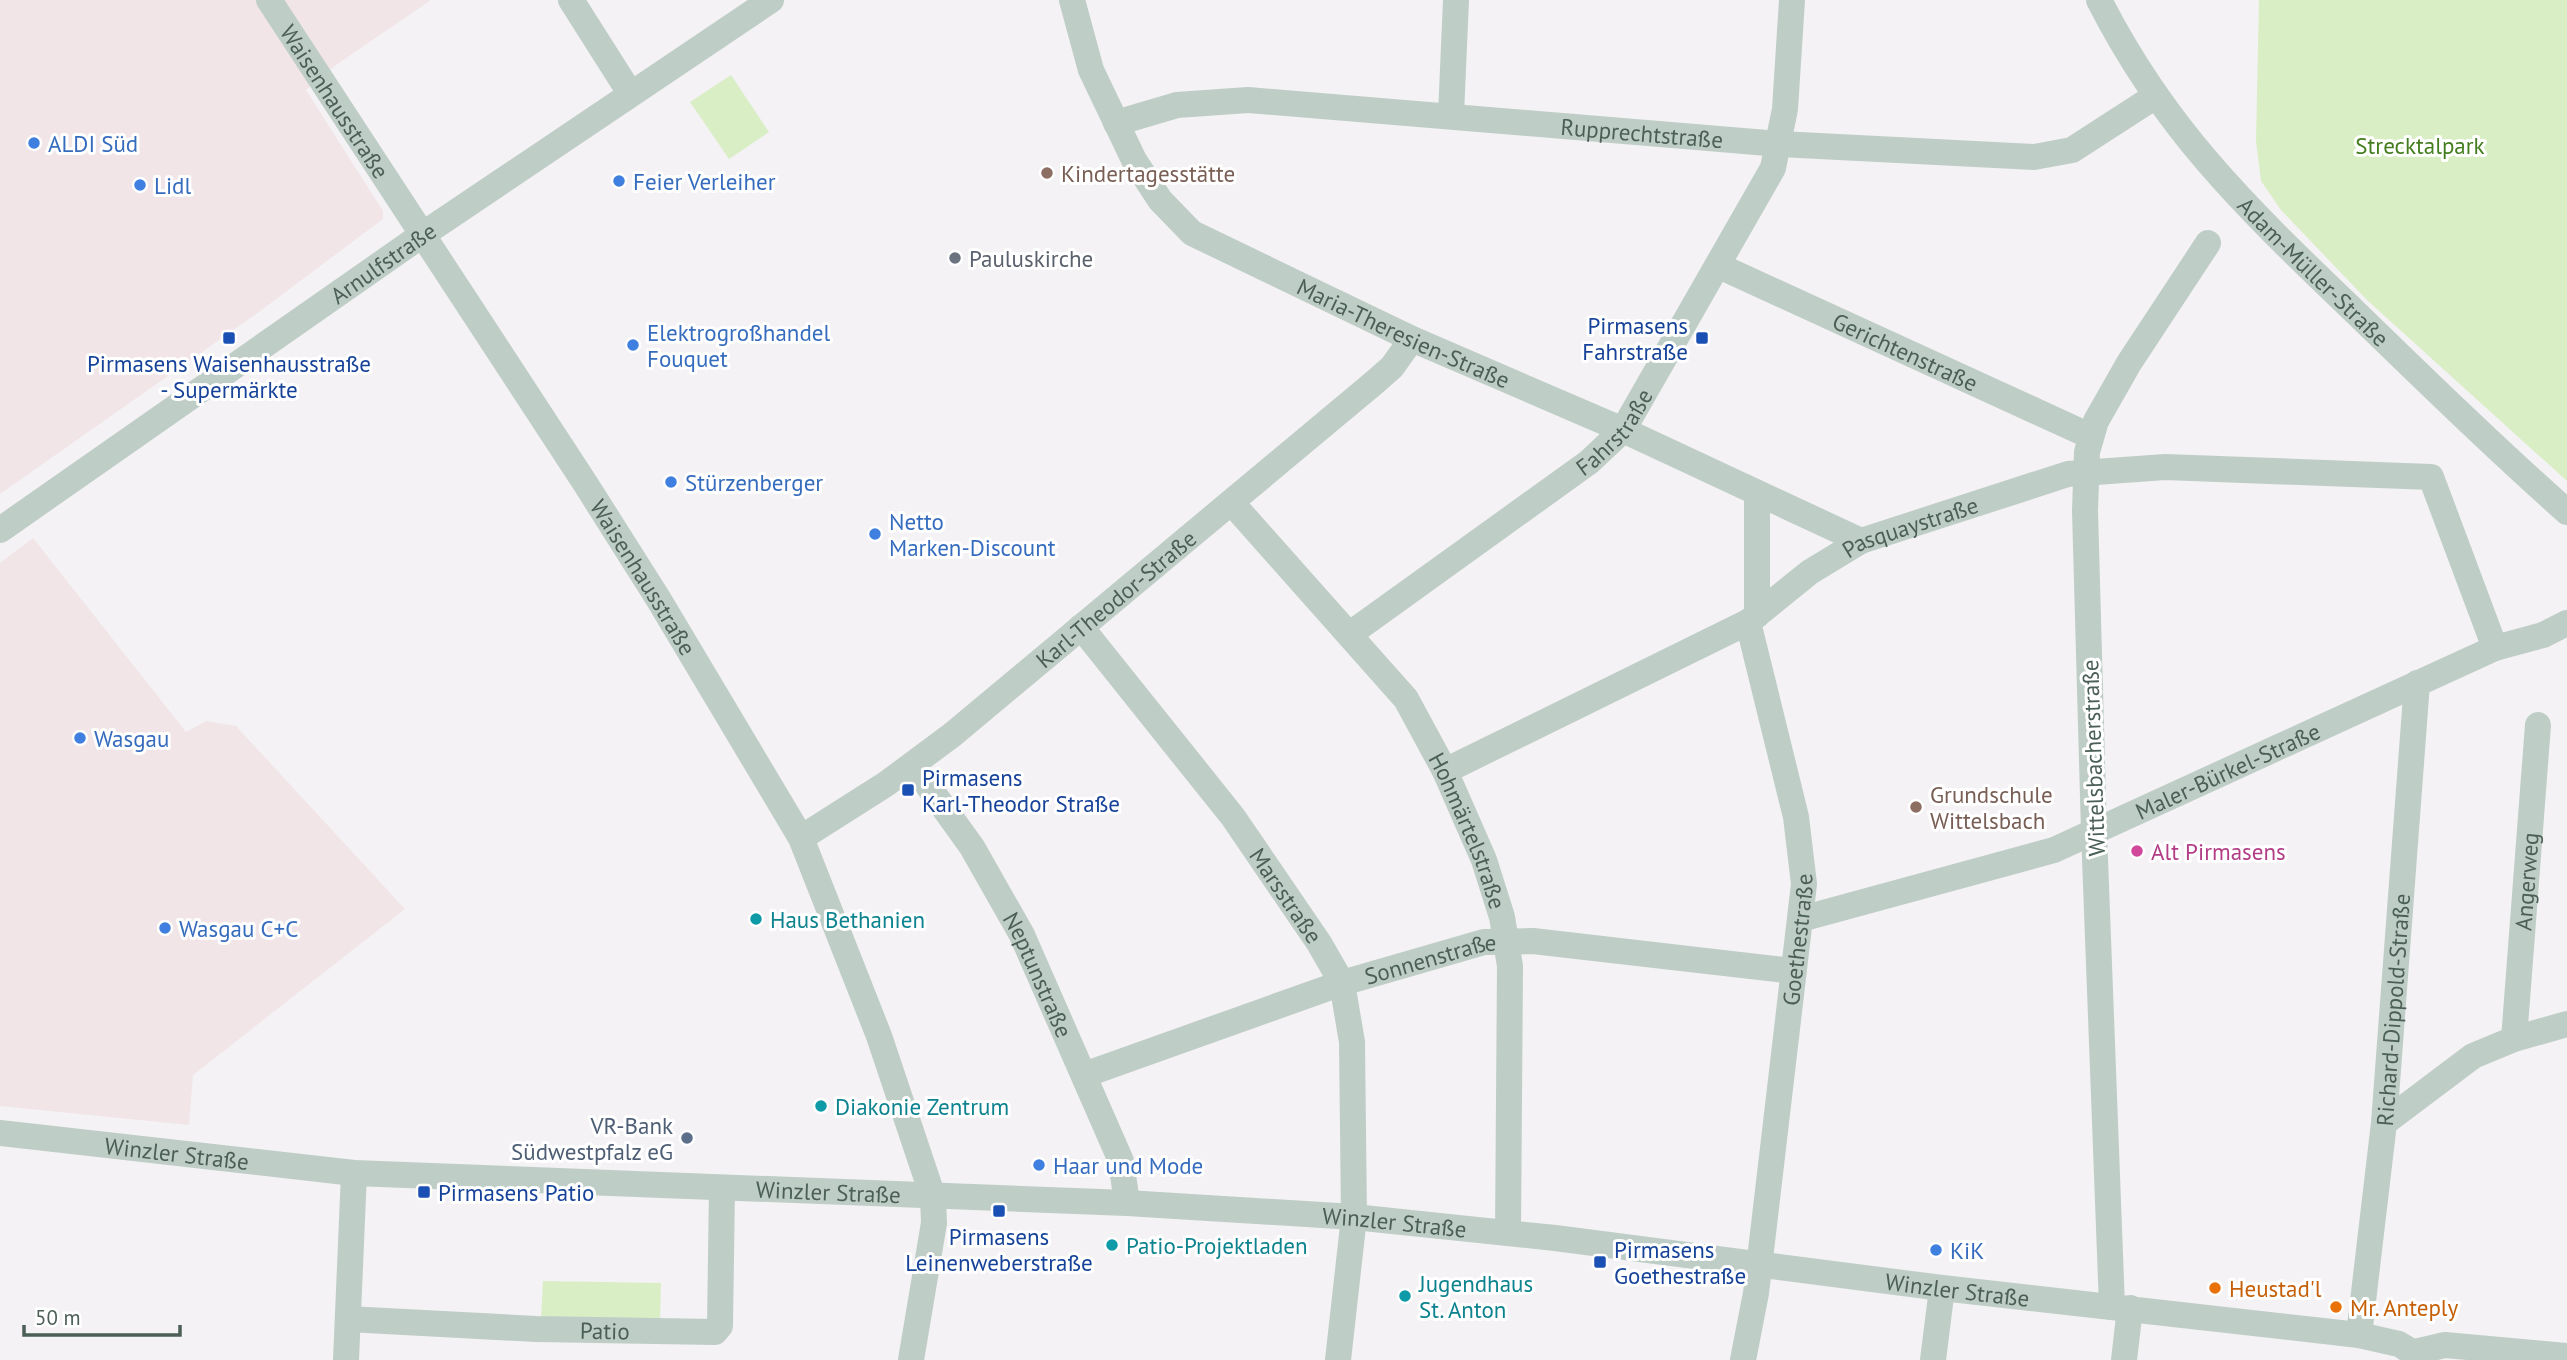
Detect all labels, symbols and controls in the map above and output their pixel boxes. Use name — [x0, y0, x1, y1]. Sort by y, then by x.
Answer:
street label: Waisenhausstraße — [274, 19, 396, 184]
street label: Rupprechtstraße — [1560, 111, 1724, 154]
place label: ALDI Süd — [48, 129, 138, 158]
park label: Strecktalpark — [2355, 131, 2485, 160]
marker: ALDI Süd — [26, 135, 42, 151]
place label: Kindertagesstätte — [1061, 159, 1235, 188]
marker: Kindertagesstätte — [1039, 165, 1055, 181]
place label: Feier Verleiher — [633, 167, 776, 196]
place label: Lidl — [154, 171, 191, 200]
marker: Feier Verleiher — [611, 173, 627, 189]
marker: Lidl — [132, 177, 148, 193]
street label: Adam-Müller-Straße — [2232, 191, 2396, 352]
street label: Arnulfstraße — [324, 216, 441, 309]
place label: Pauluskirche — [969, 244, 1093, 273]
marker: Pauluskirche — [947, 250, 963, 266]
street label: Maria-Theresien-Straße — [1293, 271, 1514, 394]
street label: Gerichtenstraße — [1828, 306, 1983, 397]
place label: Pirmasens Fahrstraße — [1582, 311, 1688, 366]
place label: Elektrogroßhandel Fouquet — [647, 318, 830, 373]
marker: Pirmasens Waisenhausstraße - Supermärkte — [221, 330, 237, 346]
marker: Pirmasens Fahrstraße — [1694, 330, 1710, 346]
marker: Elektrogroßhandel Fouquet — [625, 337, 641, 353]
place label: Pirmasens Waisenhausstraße - Supermärkte — [87, 349, 371, 404]
street label: Fahrstraße — [1570, 383, 1658, 482]
place label: Stürzenberger — [685, 468, 823, 497]
marker: Stürzenberger — [663, 474, 679, 490]
street label: Pasquaystraße — [1836, 490, 1982, 564]
street label: Waisenhausstraße — [584, 494, 703, 660]
place label: Netto Marken-Discount — [889, 507, 1056, 562]
street label: Karl-Theodor-Straße — [1029, 523, 1202, 674]
marker: Netto Marken-Discount — [867, 526, 883, 542]
street label: Wittelsbacherstraße — [2075, 659, 2111, 857]
street label: Maler-Bürkel-Straße — [2131, 716, 2324, 825]
place label: Wasgau — [94, 724, 169, 753]
marker: Wasgau — [72, 730, 88, 746]
street label: Hohmärtelstraße — [1423, 747, 1513, 912]
place label: Pirmasens Karl-Theodor Straße — [922, 763, 1120, 818]
place label: Grundschule Wittelsbach — [1930, 780, 2053, 835]
marker: Pirmasens Karl-Theodor Straße — [900, 782, 916, 798]
marker: Grundschule Wittelsbach — [1908, 799, 1924, 815]
street label: Angerweg — [2508, 831, 2544, 932]
place label: Alt Pirmasens — [2151, 837, 2286, 866]
street label: Marsstraße — [1244, 842, 1329, 948]
marker: Alt Pirmasens — [2129, 843, 2145, 859]
street label: Goethestraße — [1775, 872, 1819, 1007]
street label: Richard-Dippold-Straße — [2369, 892, 2416, 1127]
place label: Haus Bethanien — [770, 905, 925, 934]
street label: Neptunstraße — [997, 907, 1079, 1042]
marker: Haus Bethanien — [748, 911, 764, 927]
place label: Wasgau C+C — [179, 914, 298, 943]
marker: Wasgau C+C — [157, 920, 173, 936]
street label: Sonnenstraße — [1361, 927, 1497, 990]
place label: Diakonie Zentrum — [835, 1092, 1009, 1121]
marker: Diakonie Zentrum — [813, 1098, 829, 1114]
place label: VR-Bank Südwestpfalz eG — [511, 1111, 673, 1166]
street label: Winzler Straße — [103, 1130, 251, 1176]
marker: VR-Bank Südwestpfalz eG — [679, 1130, 695, 1146]
place label: Haar und Mode — [1053, 1151, 1203, 1180]
marker: Haar und Mode — [1031, 1157, 1047, 1173]
street label: Winzler Straße — [755, 1174, 901, 1209]
place label: Pirmasens Patio — [438, 1178, 594, 1207]
marker: Pirmasens Patio — [416, 1184, 432, 1200]
street label: Winzler Straße — [1321, 1201, 1468, 1243]
marker: Pirmasens Leinenweberstraße — [991, 1203, 1007, 1219]
place label: Pirmasens Leinenweberstraße — [905, 1222, 1093, 1277]
place label: Patio-Projektladen — [1126, 1231, 1308, 1260]
place label: Pirmasens Goethestraße — [1614, 1235, 1746, 1290]
place label: KiK — [1950, 1236, 1984, 1265]
marker: Patio-Projektladen — [1104, 1237, 1120, 1253]
marker: KiK — [1928, 1242, 1944, 1258]
marker: Pirmasens Goethestraße — [1592, 1254, 1608, 1270]
street label: Winzler Straße — [1883, 1266, 2031, 1312]
place label: Jugendhaus St. Anton — [1418, 1269, 1533, 1324]
place label: Heustad'l — [2229, 1274, 2322, 1303]
marker: Heustad'l — [2207, 1280, 2223, 1296]
marker: Jugendhaus St. Anton — [1397, 1288, 1413, 1304]
place label: Mr. Anteply — [2350, 1293, 2459, 1322]
scale bar — [24, 1294, 180, 1338]
marker: Mr. Anteply — [2328, 1299, 2344, 1315]
text: 50 m — [35, 1304, 81, 1331]
street label: Patio — [580, 1315, 630, 1345]

